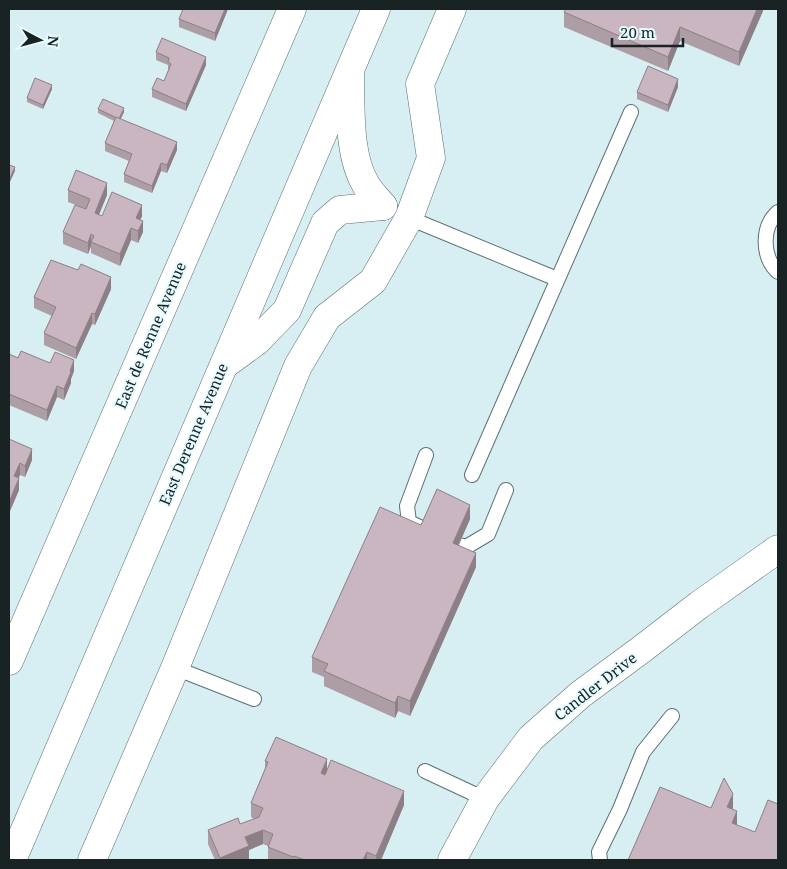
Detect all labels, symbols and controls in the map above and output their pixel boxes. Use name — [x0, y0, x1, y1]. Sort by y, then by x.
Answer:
north arrow — [15, 15, 65, 65]
scale bar — [612, 15, 683, 47]
text: 20 m — [620, 22, 655, 42]
text: N — [43, 35, 63, 48]
street label: East de Renne Avenue — [110, 259, 190, 411]
street label: East Derenne Avenue — [154, 360, 232, 508]
street label: Candler Drive — [550, 647, 640, 725]

